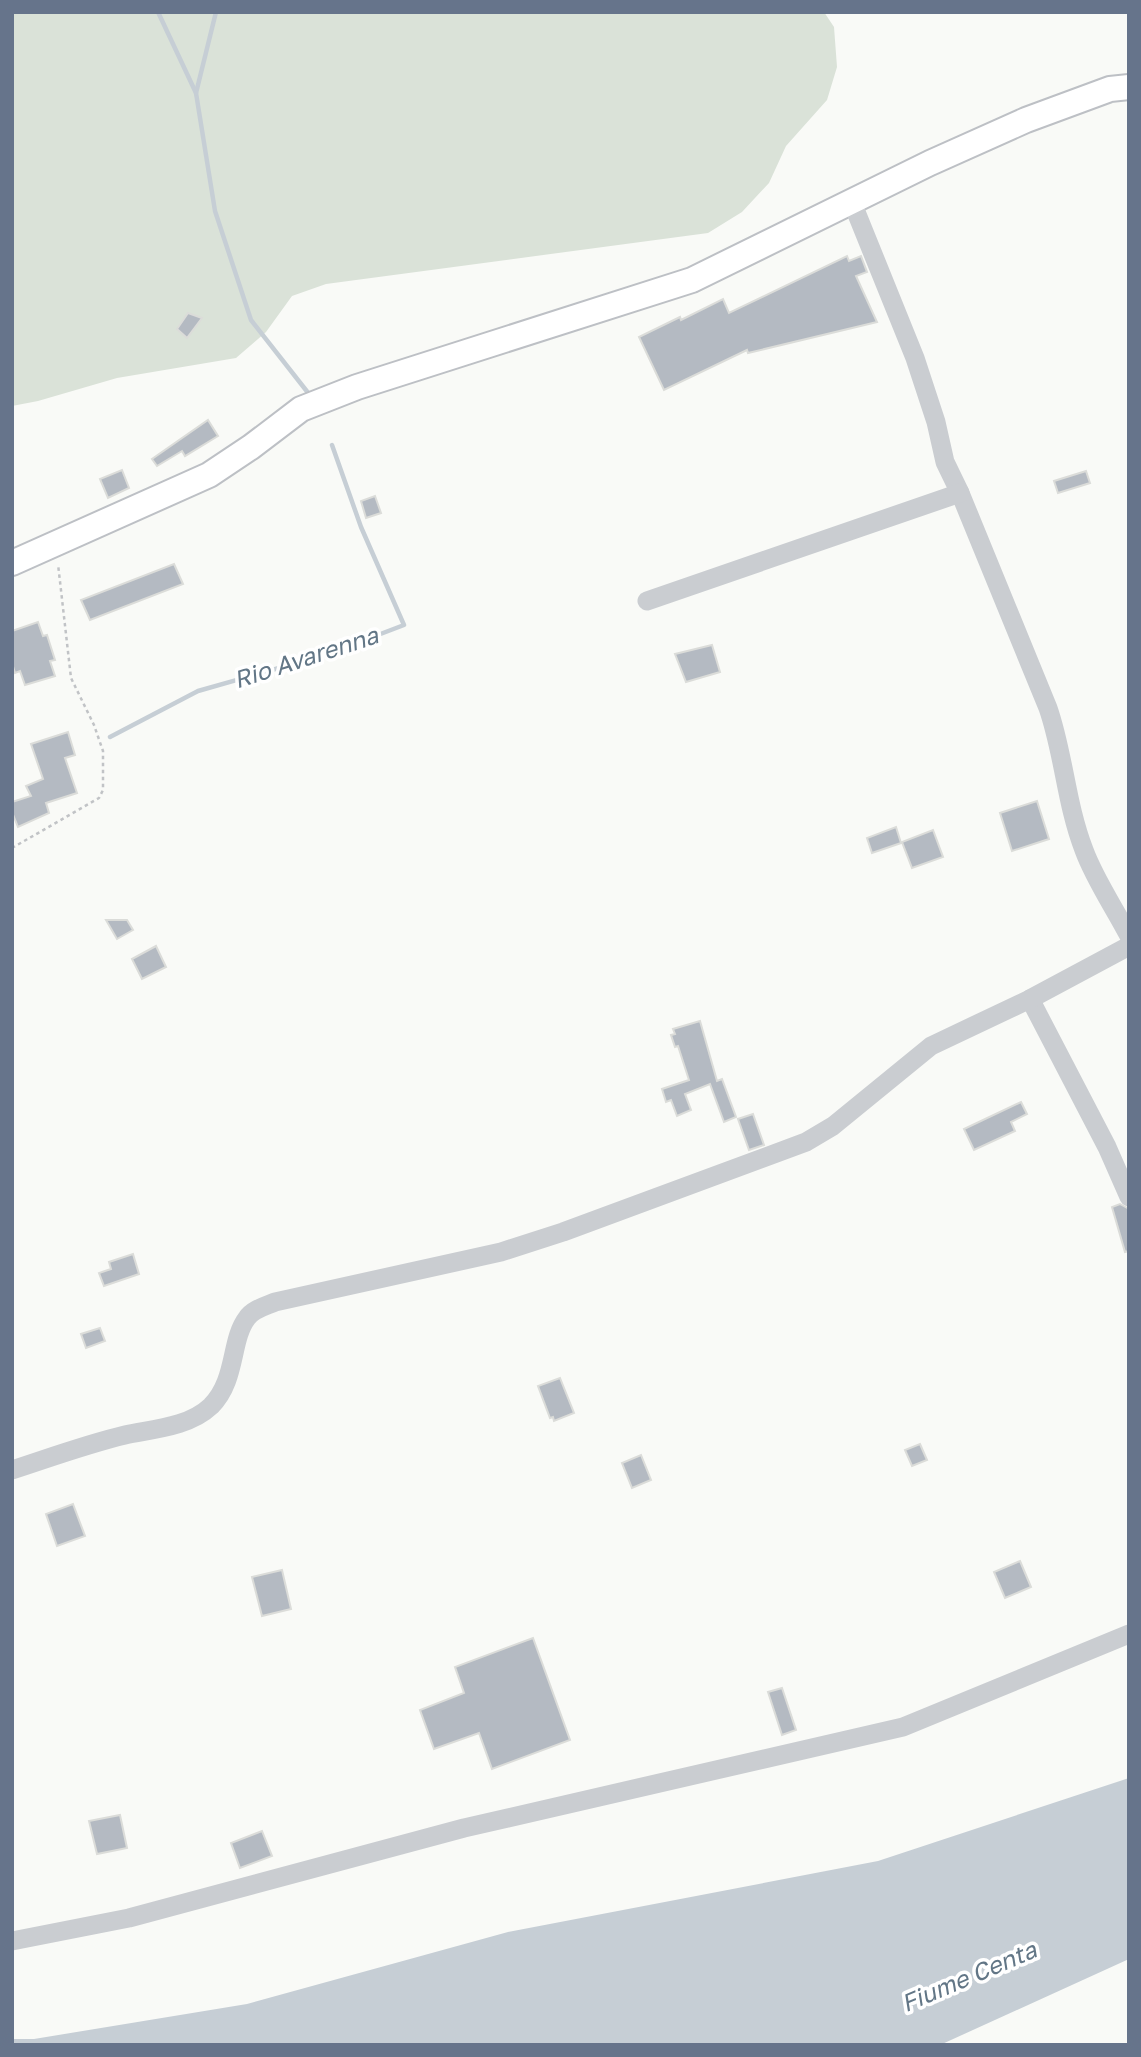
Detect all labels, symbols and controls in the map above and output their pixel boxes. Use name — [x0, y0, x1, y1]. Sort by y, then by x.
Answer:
water label: Rio Avarenna — [230, 619, 383, 694]
water label: Fiume Centa — [896, 1934, 1042, 2017]

